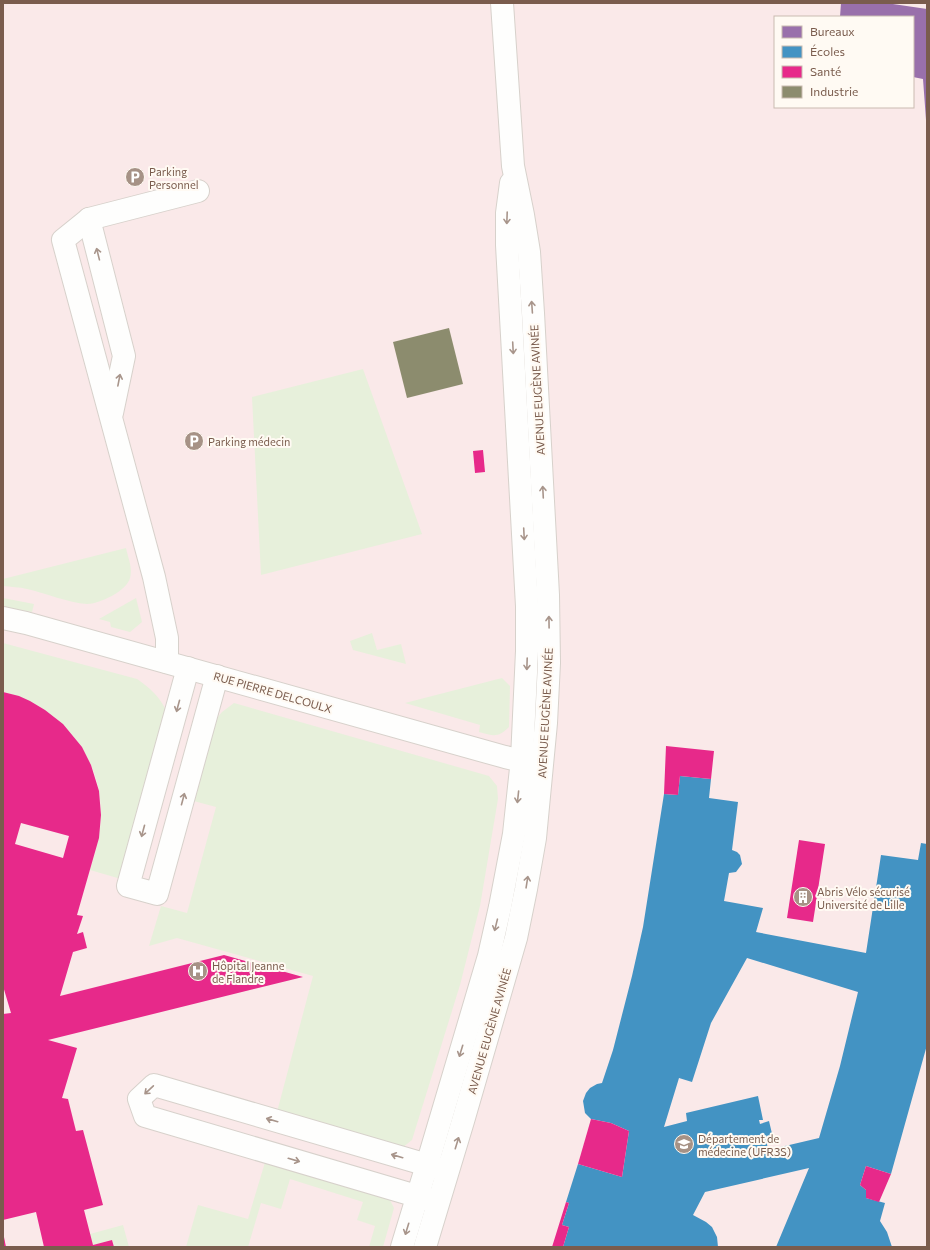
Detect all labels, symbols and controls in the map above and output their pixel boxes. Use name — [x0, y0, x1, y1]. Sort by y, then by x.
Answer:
legend — [774, 16, 914, 108]
text: Bureaux — [810, 24, 855, 38]
text: Écoles — [810, 44, 845, 58]
text: Santé — [810, 64, 841, 78]
text: Industrie — [810, 84, 858, 98]
place label: Parking Personnel — [149, 165, 199, 191]
parking icon: Parking Personnel — [124, 166, 146, 188]
one-way arrow — [503, 211, 511, 224]
one-way arrow — [93, 248, 101, 261]
one-way arrow — [529, 301, 536, 314]
street label: AVENUE EUGÈNE AVINÉE — [526, 324, 547, 456]
one-way arrow — [509, 341, 517, 354]
one-way arrow — [115, 374, 123, 387]
parking icon: Parking médecin — [183, 430, 205, 452]
place label: Parking médecin — [208, 435, 290, 448]
one-way arrow — [539, 486, 547, 499]
one-way arrow — [520, 527, 527, 540]
one-way arrow — [545, 616, 553, 629]
street label: AVENUE EUGÈNE AVINÉE — [534, 647, 555, 779]
one-way arrow — [523, 657, 531, 670]
street label: RUE PIERRE DELCOULX — [212, 669, 334, 715]
one-way arrow — [174, 699, 181, 712]
one-way arrow — [514, 790, 521, 803]
one-way arrow — [180, 793, 187, 806]
one-way arrow — [139, 824, 146, 837]
one-way arrow — [523, 876, 531, 889]
place label: Abris Vélo sécurisé Université de Lille — [817, 885, 910, 911]
building icon: Abris Vélo sécurisé Université de Lille — [792, 886, 814, 908]
one-way arrow — [491, 919, 499, 932]
place label: Hôpital Jeanne de Flandre — [212, 959, 285, 985]
hospital icon: Hôpital Jeanne de Flandre — [187, 960, 209, 982]
street label: AVENUE EUGÈNE AVINÉE — [464, 966, 513, 1096]
one-way arrow — [457, 1044, 464, 1057]
one-way arrow — [144, 1085, 154, 1095]
one-way arrow — [266, 1116, 279, 1123]
place label: Département de médecine (UFR3S) — [698, 1132, 791, 1158]
school or university icon: Département de médecine (UFR3S) — [673, 1133, 695, 1155]
one-way arrow — [454, 1137, 461, 1150]
one-way arrow — [391, 1152, 404, 1159]
one-way arrow — [287, 1157, 300, 1164]
one-way arrow — [403, 1222, 410, 1235]

